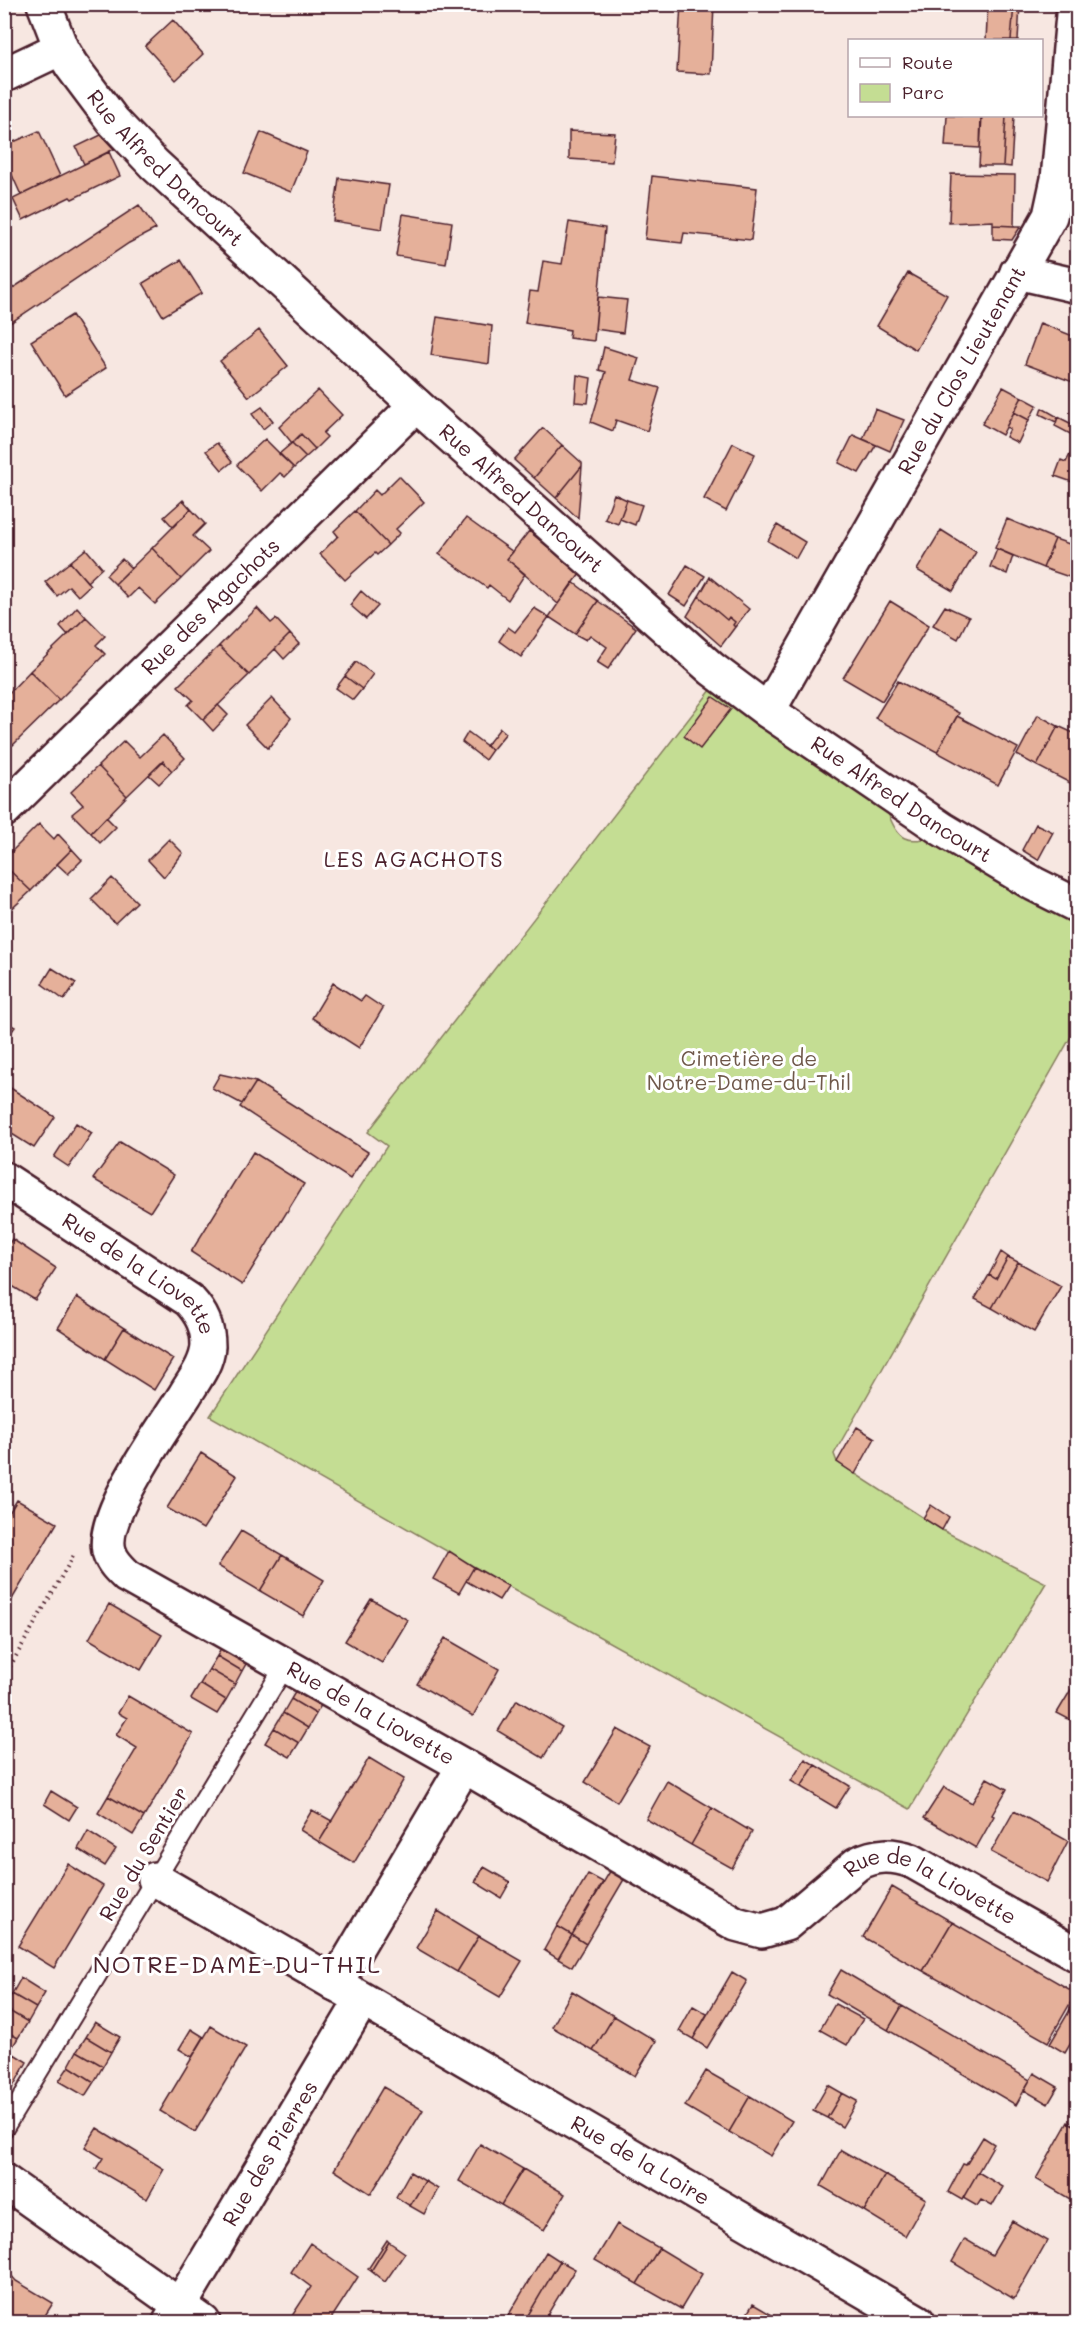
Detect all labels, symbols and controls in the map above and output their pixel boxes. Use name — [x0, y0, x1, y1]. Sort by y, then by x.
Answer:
legend — [848, 39, 1043, 117]
text: Route — [902, 50, 953, 74]
text: Parc — [902, 80, 944, 104]
street label: Rue Alfred Dancourt — [82, 83, 250, 252]
street label: Rue du Clos Lieutenant — [891, 261, 1031, 479]
street label: Rue Alfred Dancourt — [434, 417, 610, 578]
street label: Rue des Agachots — [135, 532, 285, 680]
street label: Rue Alfred Dancourt — [806, 729, 997, 868]
district label: LES AGACHOTS — [324, 844, 504, 873]
park label: Cimetière de Notre-Dame-du-Thil — [647, 1044, 851, 1095]
street label: Rue de la Liovette — [58, 1206, 222, 1337]
street label: Rue de la Liovette — [283, 1654, 460, 1770]
street label: Rue du Sentier — [92, 1781, 193, 1925]
street label: Rue de la Liovette — [837, 1841, 1022, 1929]
district label: NOTRE-DAME-DU-THIL — [93, 1948, 381, 1979]
street label: Rue des Pierres — [215, 2075, 323, 2230]
street label: Rue de la Loire — [567, 2108, 715, 2210]

